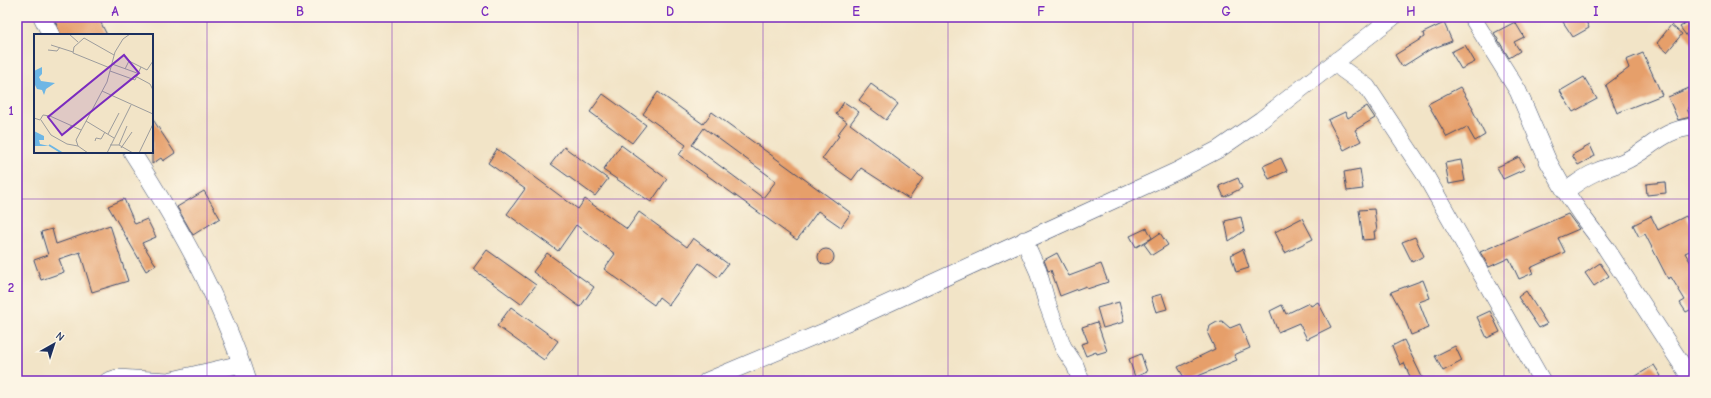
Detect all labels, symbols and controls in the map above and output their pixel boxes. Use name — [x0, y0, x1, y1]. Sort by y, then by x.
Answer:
text: A — [111, 4, 119, 19]
text: B — [296, 4, 304, 19]
text: C — [481, 4, 489, 19]
text: D — [666, 4, 674, 19]
text: E — [852, 4, 860, 19]
text: F — [1037, 4, 1045, 19]
text: G — [1221, 4, 1231, 19]
text: H — [1406, 4, 1416, 19]
text: I — [1593, 4, 1599, 19]
inset map — [34, 34, 153, 153]
text: 1 — [8, 103, 14, 118]
text: 2 — [8, 280, 14, 295]
north arrow — [34, 324, 74, 364]
text: N — [53, 329, 67, 344]

